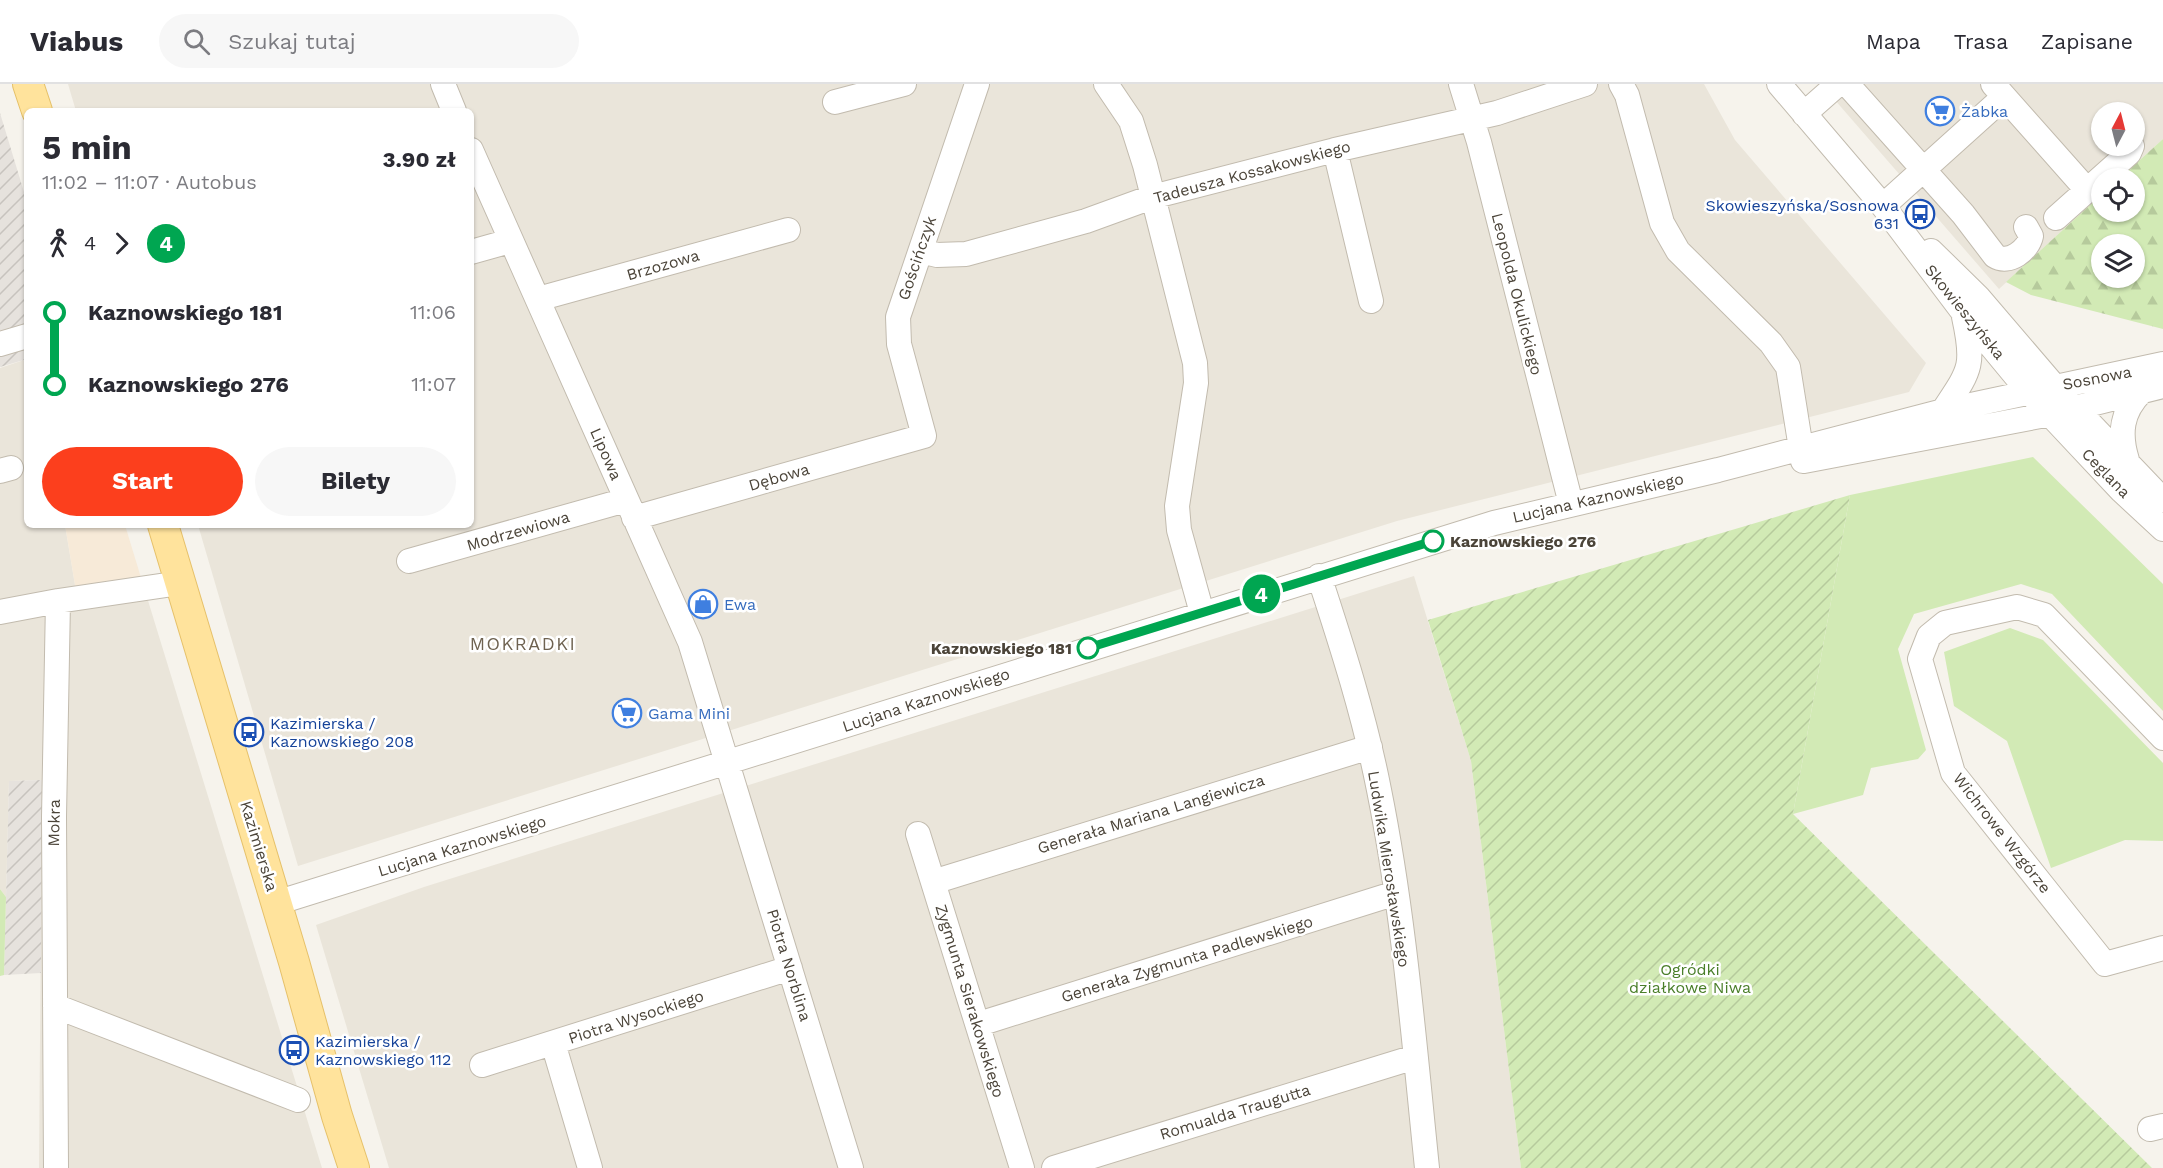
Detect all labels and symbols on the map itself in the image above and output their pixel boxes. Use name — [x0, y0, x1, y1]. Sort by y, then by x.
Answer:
supermarket icon: Żabka — [1924, 95, 1956, 127]
place label: Żabka — [1961, 102, 2008, 121]
north arrow — [2091, 102, 2145, 156]
street label: Tadeusza Kossakowskiego — [1151, 137, 1353, 207]
place label: Skowieszyńska/Sosnowa 631 — [1706, 196, 1899, 233]
bus stop icon: Skowieszyńska/Sosnowa 631 — [1904, 198, 1936, 230]
street label: Leopolda Okulickiego — [1488, 211, 1546, 377]
street label: Gościńczyk — [894, 214, 940, 302]
street label: Brzozowa — [624, 246, 702, 284]
street label: Skowieszyńska — [1921, 261, 2009, 363]
street label: Sosnowa — [2061, 362, 2133, 394]
street label: Lipowa — [586, 425, 626, 483]
street label: Ceglana — [2078, 444, 2134, 502]
street label: Dębowa — [746, 459, 812, 495]
street label: Lucjana Kaznowskiego — [1511, 469, 1685, 527]
street label: Modrzewiowa — [464, 507, 572, 555]
marker: Kaznowskiego 276 — [1422, 530, 1444, 552]
place label: Kaznowskiego 276 — [1450, 532, 1596, 551]
line badge: 4 — [1242, 574, 1280, 614]
shop icon: Ewa — [687, 588, 719, 620]
place label: Ewa — [724, 595, 756, 614]
district label: MOKRADKI — [470, 633, 576, 654]
marker: Kaznowskiego 181 — [1077, 637, 1099, 659]
place label: Kaznowskiego 181 — [931, 639, 1072, 658]
street label: Lucjana Kaznowskiego — [840, 664, 1012, 736]
supermarket icon: Gama Mini — [611, 697, 643, 729]
place label: Gama Mini — [648, 704, 730, 723]
place label: Kazimierska / Kaznowskiego 208 — [270, 714, 414, 751]
bus stop icon: Kazimierska / Kaznowskiego 208 — [233, 716, 265, 748]
street label: Ludwika Mierosławskiego — [1364, 769, 1414, 969]
street label: Wichrowe Wzgórze — [1949, 769, 2055, 897]
street label: Generała Mariana Langiewicza — [1035, 770, 1267, 858]
street label: Mokra — [44, 799, 64, 847]
street label: Kazimierska — [236, 799, 282, 893]
street label: Lucjana Kaznowskiego — [376, 811, 548, 881]
street label: Zygmunta Sierakowskiego — [932, 902, 1008, 1100]
street label: Piotra Norblina — [763, 907, 815, 1023]
street label: Generała Zygmunta Padlewskiego — [1059, 912, 1315, 1006]
park label: Ogródki działkowe Niwa — [1629, 960, 1751, 997]
street label: Piotra Wysockiego — [566, 986, 706, 1048]
place label: Kazimierska / Kaznowskiego 112 — [315, 1032, 451, 1069]
bus stop icon: Kazimierska / Kaznowskiego 112 — [278, 1034, 310, 1066]
street label: Romualda Traugutta — [1157, 1080, 1313, 1144]

